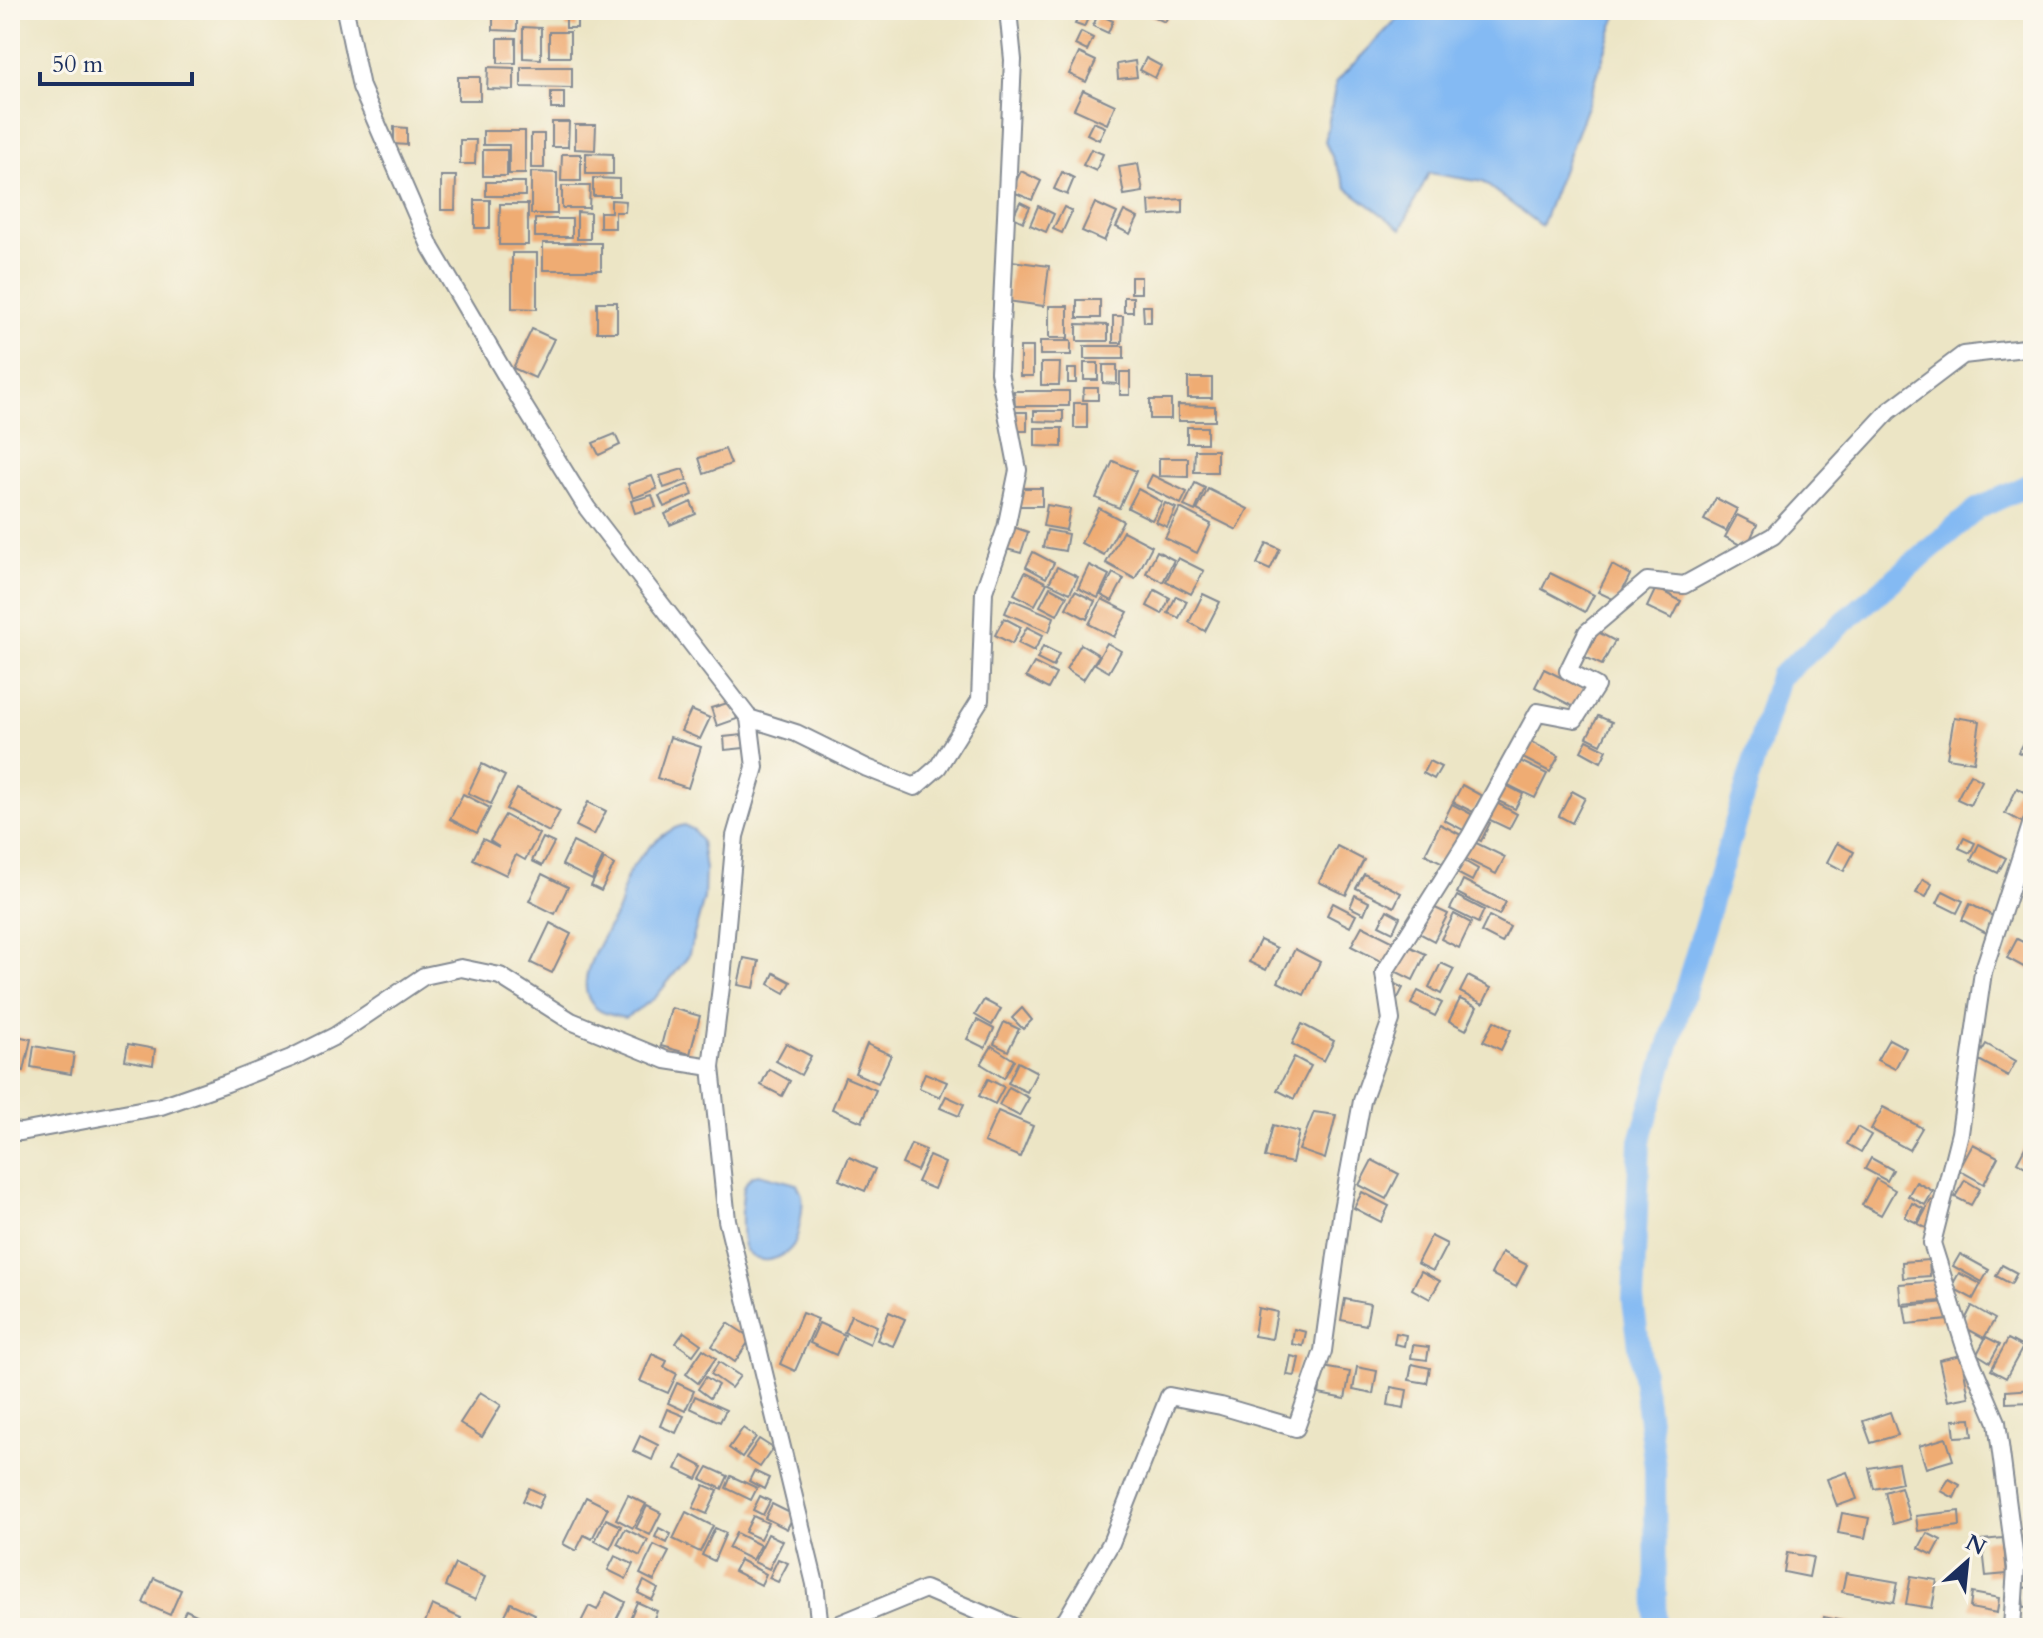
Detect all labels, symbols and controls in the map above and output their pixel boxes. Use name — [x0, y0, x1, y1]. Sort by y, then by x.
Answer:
scale bar — [40, 36, 192, 86]
text: 50 m — [52, 48, 104, 81]
north arrow — [1927, 1522, 2007, 1602]
text: N — [1960, 1527, 1991, 1563]

